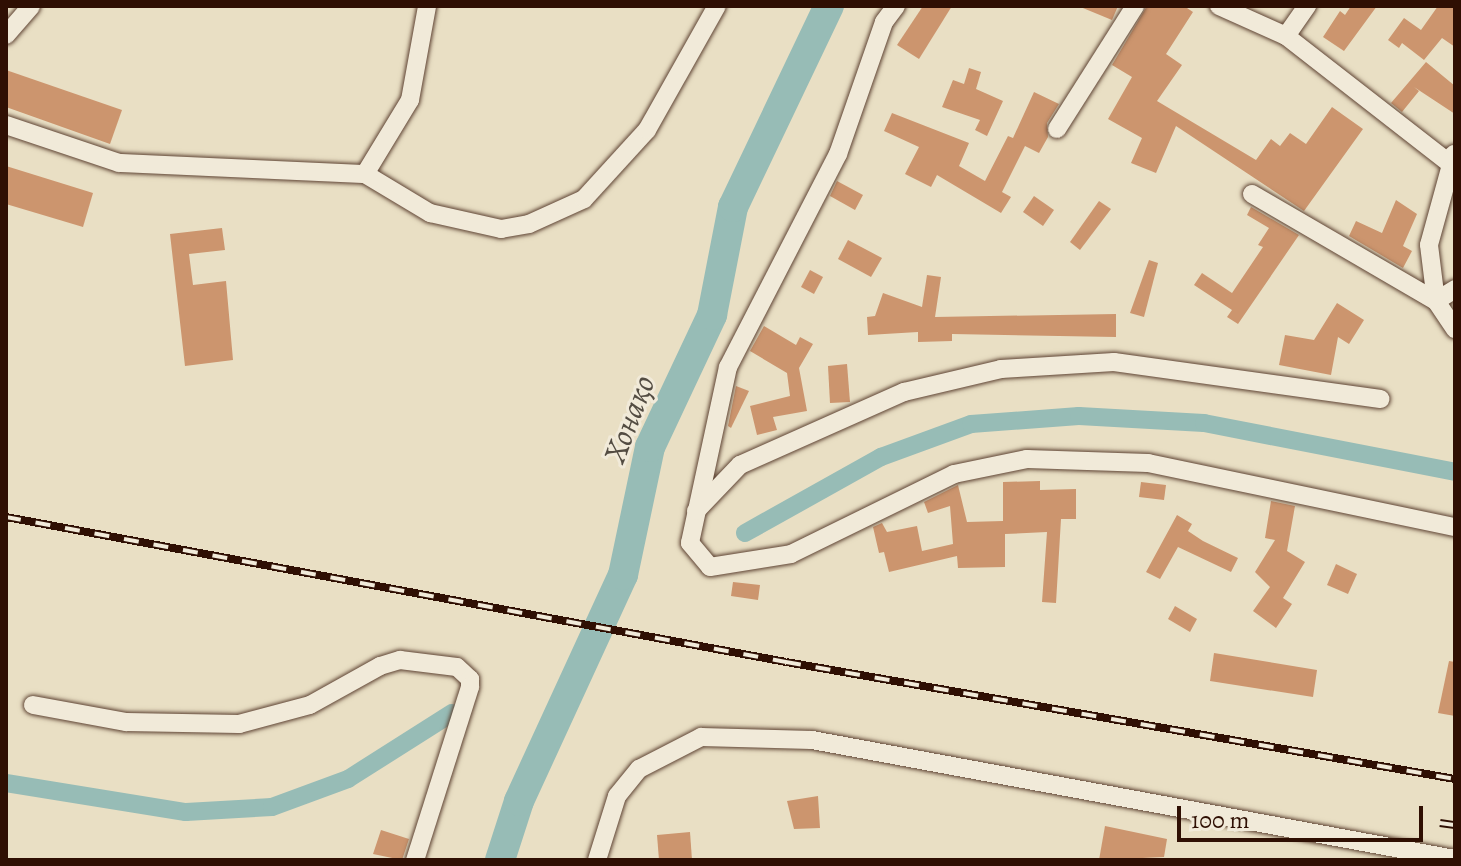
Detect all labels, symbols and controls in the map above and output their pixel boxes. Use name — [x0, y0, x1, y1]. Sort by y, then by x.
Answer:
water label: Хонақо — [595, 370, 663, 468]
scale bar — [1181, 790, 1427, 840]
text: 100 m — [1191, 804, 1250, 836]

